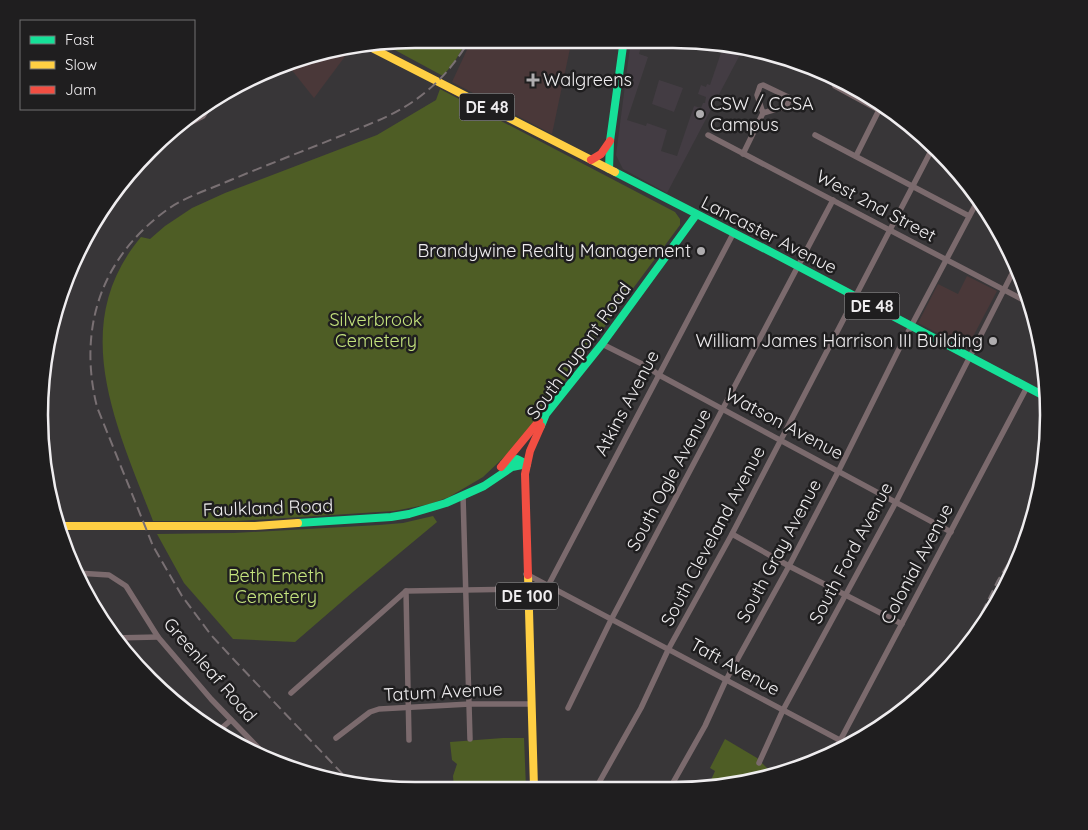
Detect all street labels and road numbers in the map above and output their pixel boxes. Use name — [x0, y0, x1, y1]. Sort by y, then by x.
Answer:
road number: DE 48 — [460, 94, 514, 120]
street label: West 2nd Street — [812, 164, 940, 247]
street label: Lancaster Avenue — [698, 190, 841, 279]
street label: South Dupont Road — [521, 278, 636, 424]
road number: DE 48 — [844, 292, 900, 320]
street label: Atkins Avenue — [589, 346, 664, 460]
street label: Watson Avenue — [721, 383, 847, 464]
street label: South Ogle Avenue — [621, 405, 716, 555]
street label: South Cleveland Avenue — [655, 442, 770, 630]
street label: South Gray Avenue — [731, 475, 826, 626]
street label: South Ford Avenue — [804, 478, 898, 628]
street label: Faulkland Road — [202, 494, 334, 521]
street label: Colonial Avenue — [875, 500, 958, 628]
road number: DE 100 — [496, 582, 558, 610]
street label: Greenleaf Road — [159, 613, 262, 727]
street label: Taft Avenue — [686, 632, 784, 701]
street label: Tatum Avenue — [383, 677, 503, 706]

